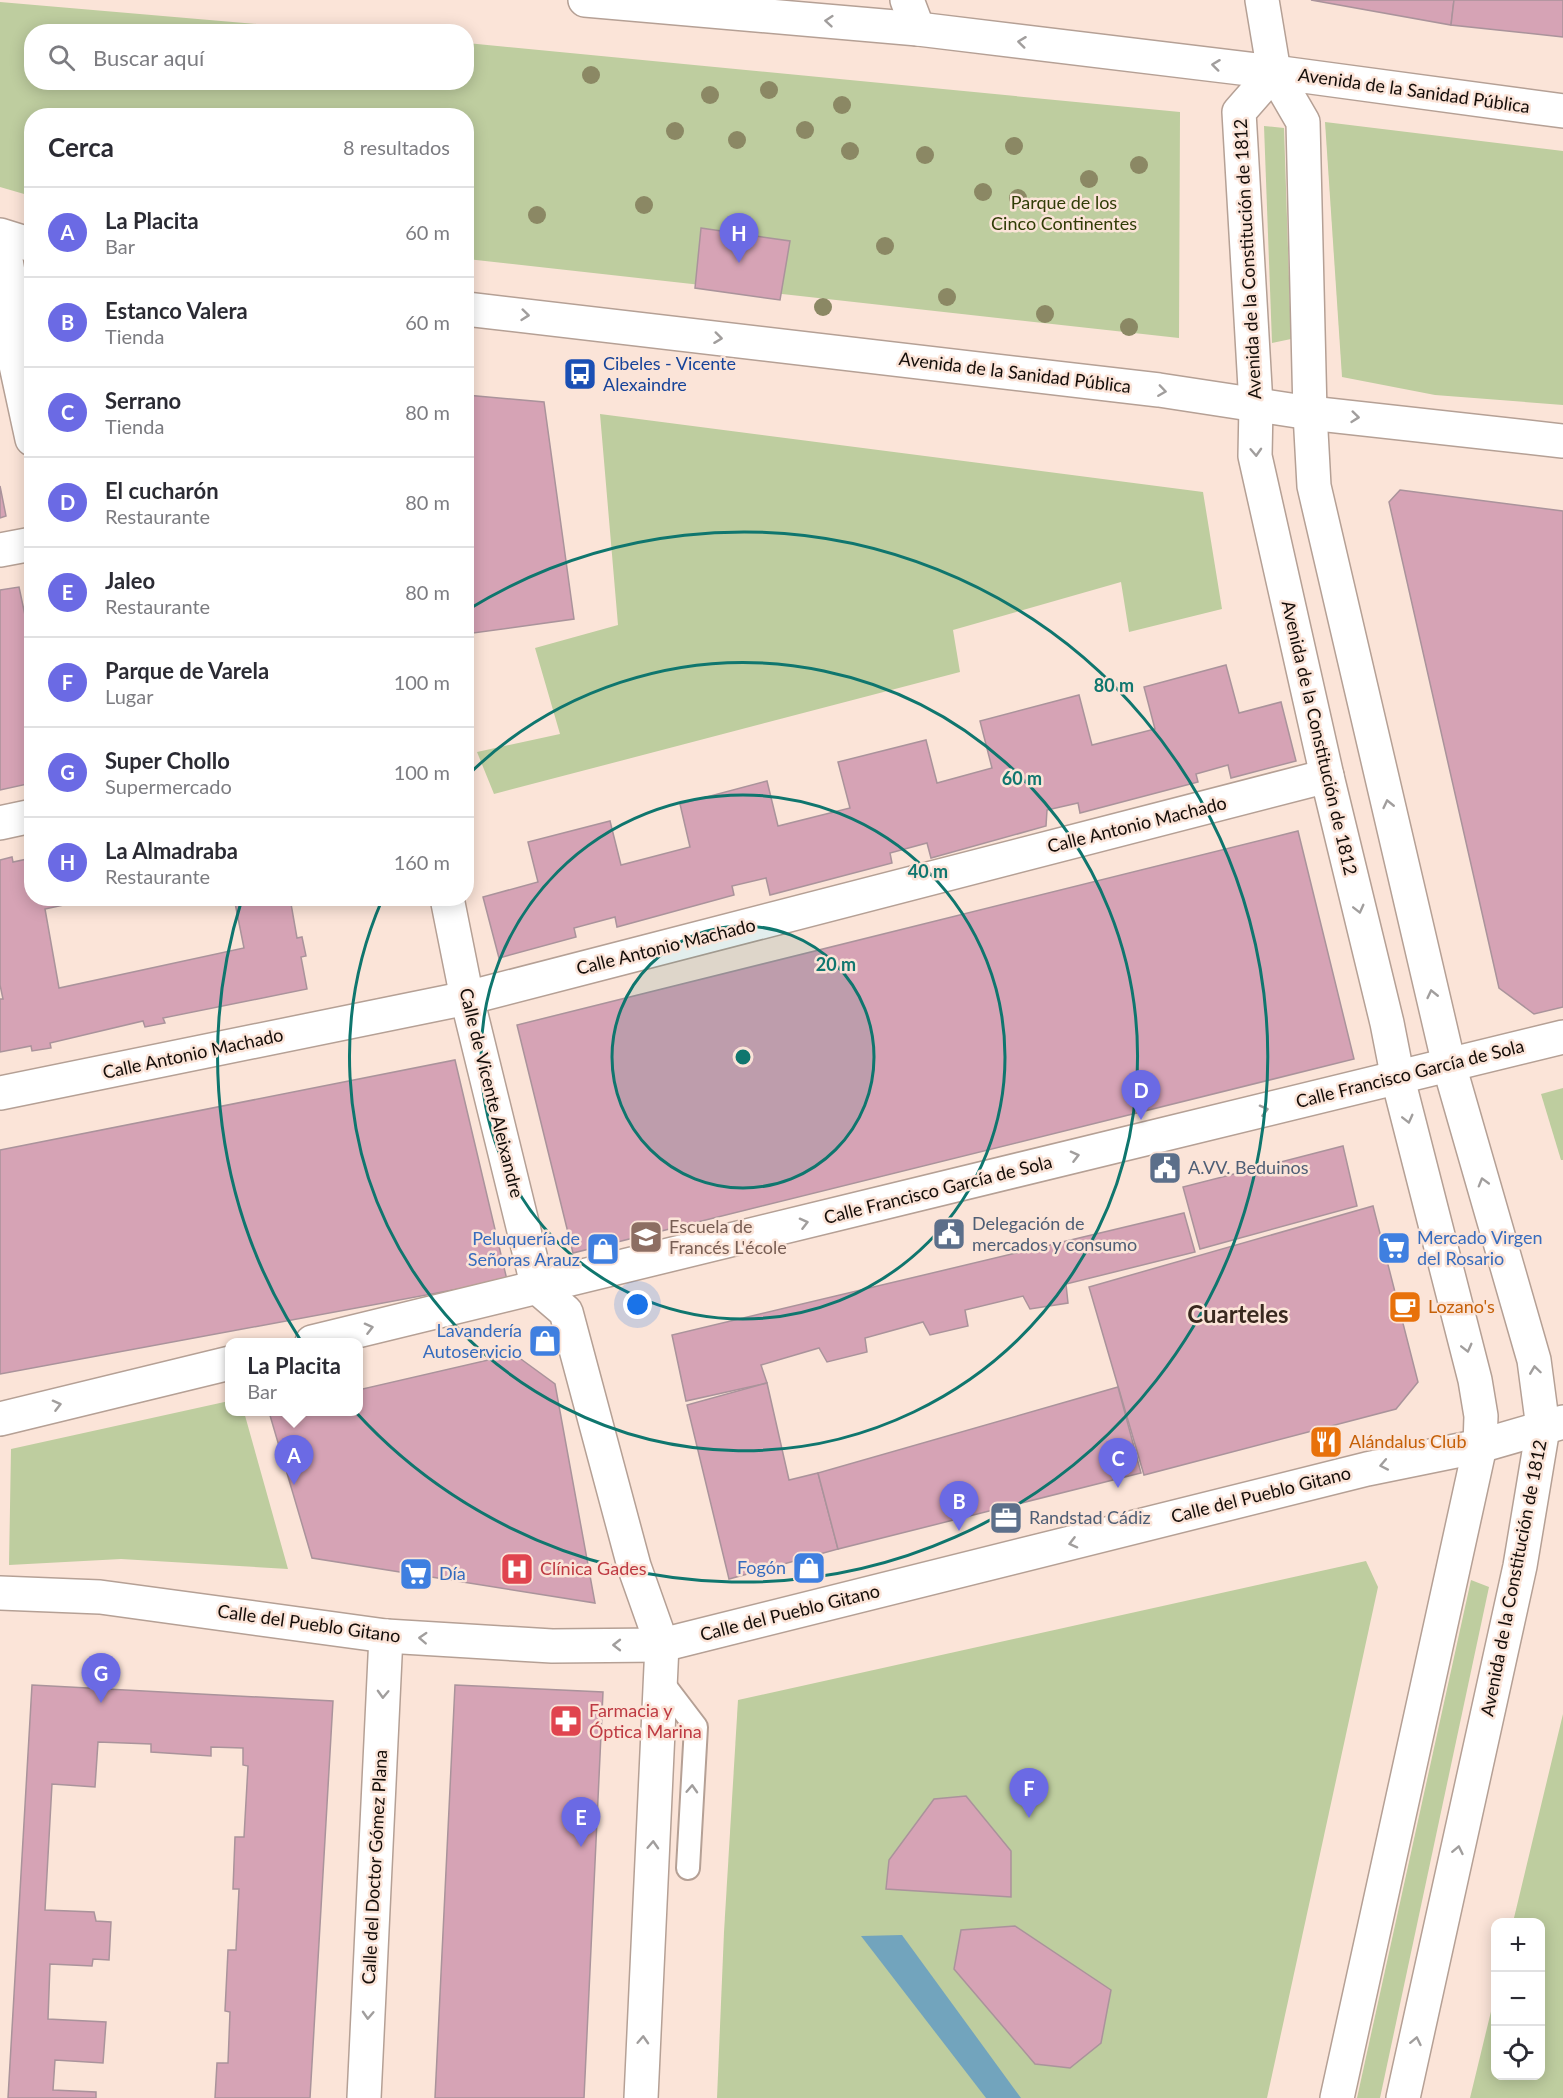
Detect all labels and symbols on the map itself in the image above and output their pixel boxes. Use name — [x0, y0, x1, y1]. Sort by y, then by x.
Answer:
one-way arrow — [824, 15, 833, 28]
one-way arrow — [1018, 36, 1027, 48]
one-way arrow — [1211, 59, 1221, 72]
street label: Avenida de la Sanidad Pública — [1297, 63, 1531, 117]
street label: Avenida de la Constitución de 1812 — [1229, 118, 1265, 400]
park label: Parque de los Cinco Continentes — [991, 191, 1137, 234]
pin: H — [720, 214, 758, 263]
one-way arrow — [520, 308, 529, 321]
one-way arrow — [714, 331, 723, 343]
street label: Avenida de la Sanidad Pública — [898, 347, 1132, 397]
place label: Cibeles - Vicente Alexaindre — [603, 352, 736, 395]
bus stop icon: Cibeles - Vicente Alexaindre — [562, 356, 598, 392]
one-way arrow — [1158, 384, 1167, 396]
one-way arrow — [1351, 410, 1360, 423]
one-way arrow — [1249, 448, 1262, 457]
street label: Avenida de la Constitución de 1812 — [1278, 598, 1362, 877]
text: 80 m — [1094, 674, 1134, 696]
text: 60 m — [1002, 767, 1042, 789]
street label: Calle Antonio Machado — [1045, 791, 1229, 857]
one-way arrow — [1382, 799, 1395, 809]
text: 40 m — [908, 860, 948, 882]
one-way arrow — [1352, 903, 1365, 913]
street label: Calle Antonio Machado — [574, 913, 758, 979]
text: 20 m — [816, 953, 856, 975]
street label: Calle de Vicente Aleixandre — [455, 986, 529, 1200]
one-way arrow — [1426, 989, 1439, 999]
street label: Calle Antonio Machado — [100, 1023, 285, 1083]
street label: Calle Francisco García de Sola — [1293, 1034, 1526, 1112]
centre of rings — [733, 1047, 753, 1067]
pin: D — [1122, 1070, 1160, 1120]
one-way arrow — [1259, 1104, 1269, 1117]
one-way arrow — [1401, 1113, 1413, 1124]
street label: Calle Francisco García de Sola — [821, 1150, 1054, 1228]
public building icon: A.VV. Beduinos — [1147, 1150, 1183, 1186]
one-way arrow — [1069, 1151, 1079, 1164]
place label: A.VV. Beduinos — [1188, 1156, 1309, 1178]
one-way arrow — [1478, 1177, 1490, 1188]
place label: Delegación de mercados y consumo — [972, 1212, 1137, 1255]
place label: Escuela de Francés L'école — [669, 1215, 787, 1258]
public building icon: Delegación de mercados y consumo — [931, 1216, 967, 1252]
one-way arrow — [798, 1217, 808, 1230]
school or university icon: Escuela de Francés L'école — [628, 1219, 664, 1255]
place label: Mercado Virgen del Rosario — [1417, 1226, 1543, 1269]
place label: Peluquería de Señoras Arauz — [468, 1227, 580, 1270]
supermarket icon: Mercado Virgen del Rosario — [1376, 1230, 1412, 1266]
shop icon: Peluquería de Señoras Arauz — [585, 1231, 621, 1267]
cafe icon: Lozano's — [1387, 1289, 1423, 1325]
your location — [623, 1290, 652, 1319]
place label: Lozano's — [1428, 1295, 1495, 1317]
district label: Cuarteles — [1187, 1299, 1289, 1328]
place label: Lavandería Autoservicio — [423, 1319, 522, 1362]
one-way arrow — [364, 1323, 374, 1336]
shop icon: Lavandería Autoservicio — [527, 1323, 563, 1359]
one-way arrow — [1460, 1343, 1473, 1353]
one-way arrow — [1530, 1365, 1542, 1374]
one-way arrow — [52, 1400, 62, 1413]
restaurant icon: Alándalus Club — [1308, 1424, 1344, 1460]
place label: Alándalus Club — [1349, 1430, 1467, 1452]
pin: A — [274, 1436, 314, 1485]
pin: C — [1098, 1438, 1138, 1488]
street label: Avenida de la Constitución de 1812 — [1475, 1438, 1551, 1718]
one-way arrow — [1380, 1458, 1390, 1471]
street label: Calle del Pueblo Gitano — [1169, 1461, 1353, 1527]
pin: B — [940, 1482, 978, 1531]
office icon: Randstad Cádiz — [988, 1500, 1024, 1536]
place label: Randstad Cádiz — [1029, 1506, 1151, 1528]
one-way arrow — [1068, 1535, 1078, 1548]
shop icon: Fogón — [791, 1550, 827, 1586]
hospital icon: Clínica Gades — [499, 1551, 535, 1587]
supermarket icon: Día — [398, 1556, 434, 1592]
place label: Fogón — [737, 1556, 786, 1578]
place label: Clínica Gades — [540, 1557, 647, 1579]
place label: Día — [439, 1562, 466, 1584]
street label: Calle del Pueblo Gitano — [698, 1579, 882, 1645]
street label: Calle del Pueblo Gitano — [216, 1599, 402, 1647]
one-way arrow — [418, 1632, 427, 1645]
one-way arrow — [613, 1639, 622, 1651]
pin: G — [82, 1654, 120, 1703]
one-way arrow — [377, 1690, 390, 1699]
place label: Farmacia y Óptica Marina — [589, 1699, 702, 1742]
pharmacy icon: Farmacia y Óptica Marina — [548, 1703, 584, 1739]
street label: Calle del Doctor Gómez Plana — [357, 1749, 391, 1985]
pin: F — [1010, 1768, 1048, 1818]
one-way arrow — [685, 1784, 698, 1793]
pin: E — [562, 1798, 600, 1847]
one-way arrow — [646, 1840, 659, 1849]
one-way arrow — [1450, 1846, 1463, 1856]
one-way arrow — [362, 2010, 375, 2019]
one-way arrow — [637, 2035, 650, 2044]
one-way arrow — [1409, 2036, 1422, 2046]

